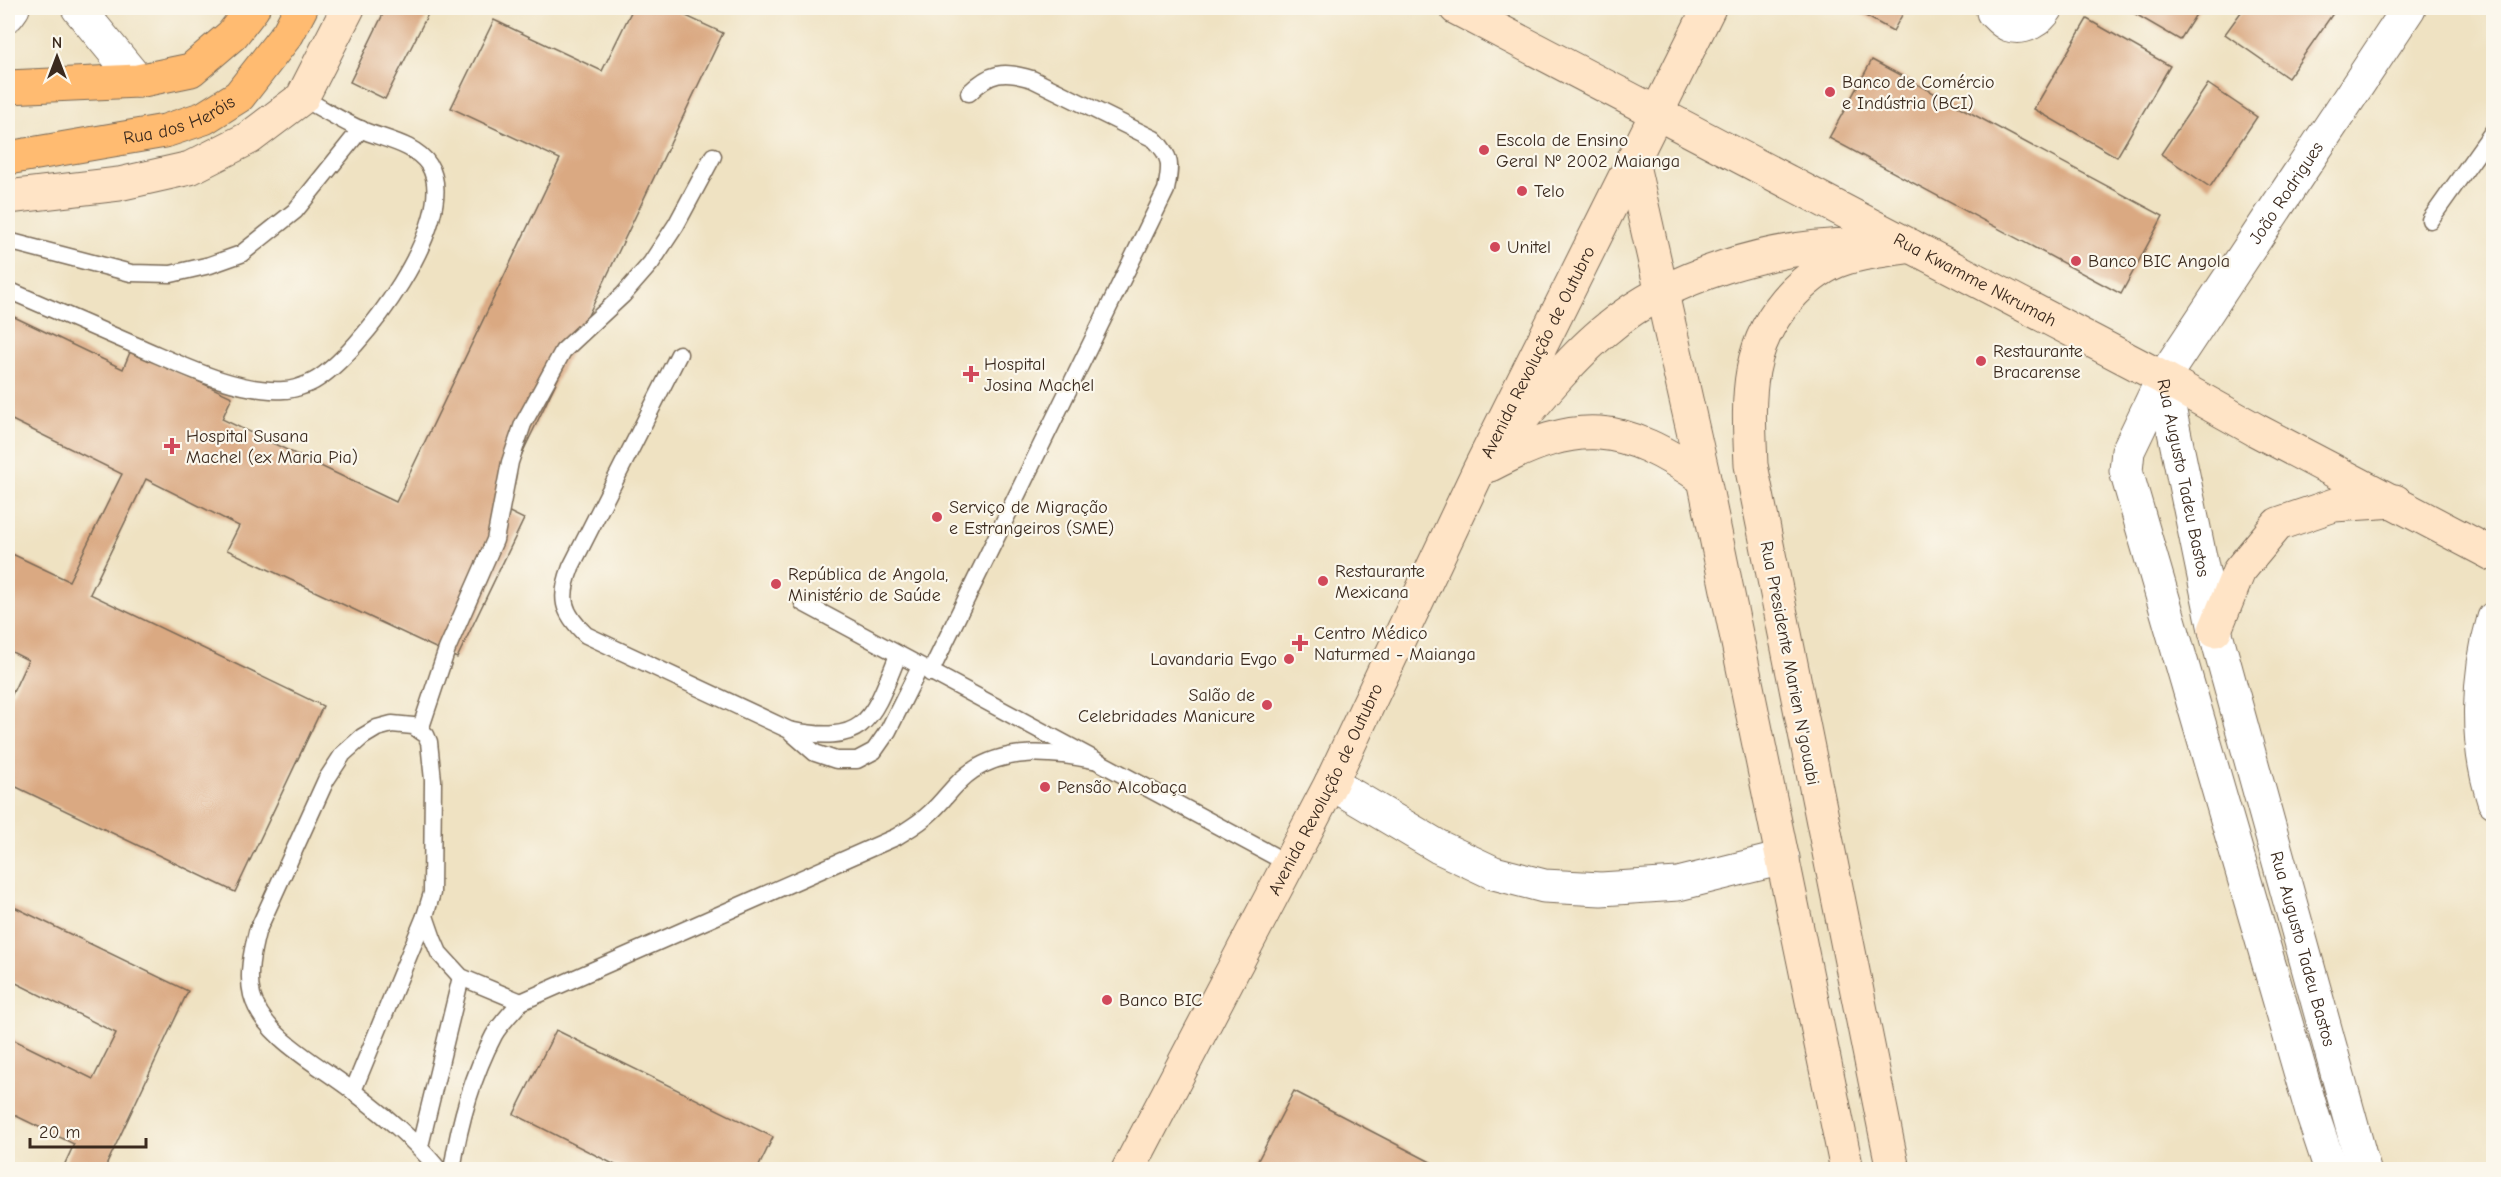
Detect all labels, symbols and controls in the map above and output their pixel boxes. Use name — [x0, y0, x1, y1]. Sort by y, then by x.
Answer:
north arrow — [27, 27, 87, 87]
text: N — [52, 34, 62, 52]
place label: Banco de Comércio e Indústria (BCI) — [1842, 72, 1995, 114]
marker: Banco de Comércio e Indústria (BCI) — [1823, 85, 1837, 99]
street label: Rua dos Heróis — [122, 91, 239, 149]
place label: Escola de Ensino Geral Nº 2002 Maianga — [1496, 130, 1680, 172]
street label: João Rodrigues — [2245, 138, 2328, 248]
marker: Escola de Ensino Geral Nº 2002 Maianga — [1477, 143, 1491, 157]
place label: Telo — [1534, 181, 1564, 202]
marker: Telo — [1515, 184, 1529, 198]
street label: Rua Kwamme Nkrumah — [1890, 229, 2060, 331]
place label: Unitel — [1507, 237, 1551, 258]
marker: Unitel — [1488, 240, 1502, 254]
street label: Avenida Revolução de Outubro — [1477, 243, 1600, 462]
place label: Banco BIC Angola — [2088, 251, 2230, 272]
marker: Banco BIC Angola — [2069, 254, 2083, 268]
place label: Restaurante Bracarense — [1993, 341, 2083, 383]
place label: Hospital Josina Machel — [984, 354, 1094, 396]
marker: Restaurante Bracarense — [1974, 354, 1988, 368]
marker: Hospital Josina Machel — [962, 365, 980, 383]
street label: Rua Augusto Tadeu Bastos — [2152, 377, 2214, 579]
place label: Hospital Susana Machel (ex Maria Pia) — [186, 426, 358, 468]
marker: Hospital Susana Machel (ex Maria Pia) — [163, 437, 181, 455]
place label: Serviço de Migração e Estrangeiros (SME) — [949, 497, 1114, 539]
marker: Serviço de Migração e Estrangeiros (SME) — [930, 510, 944, 524]
street label: Rua Presidente Marien N'gouabi — [1756, 539, 1823, 787]
place label: Restaurante Mexicana — [1335, 561, 1425, 603]
place label: República de Angola, Ministério de Saúde — [788, 564, 948, 606]
marker: Restaurante Mexicana — [1316, 574, 1330, 588]
marker: República de Angola, Ministério de Saúde — [769, 577, 783, 591]
place label: Centro Médico Naturmed - Maianga — [1314, 623, 1476, 665]
marker: Centro Médico Naturmed - Maianga — [1291, 634, 1309, 652]
place label: Lavandaria Evgo — [1150, 649, 1277, 670]
marker: Lavandaria Evgo — [1282, 652, 1296, 666]
street label: Avenida Revolução de Outubro — [1264, 680, 1388, 899]
place label: Salão de Celebridades Manicure — [1078, 685, 1255, 727]
marker: Salão de Celebridades Manicure — [1260, 698, 1274, 712]
place label: Pensão Alcobaça — [1057, 777, 1187, 798]
marker: Pensão Alcobaça — [1038, 780, 1052, 794]
street label: Rua Augusto Tadeu Bastos — [2266, 849, 2339, 1049]
place label: Banco BIC — [1119, 990, 1202, 1011]
marker: Banco BIC — [1100, 993, 1114, 1007]
scale bar — [30, 1111, 146, 1149]
text: 20 m — [39, 1122, 80, 1143]

